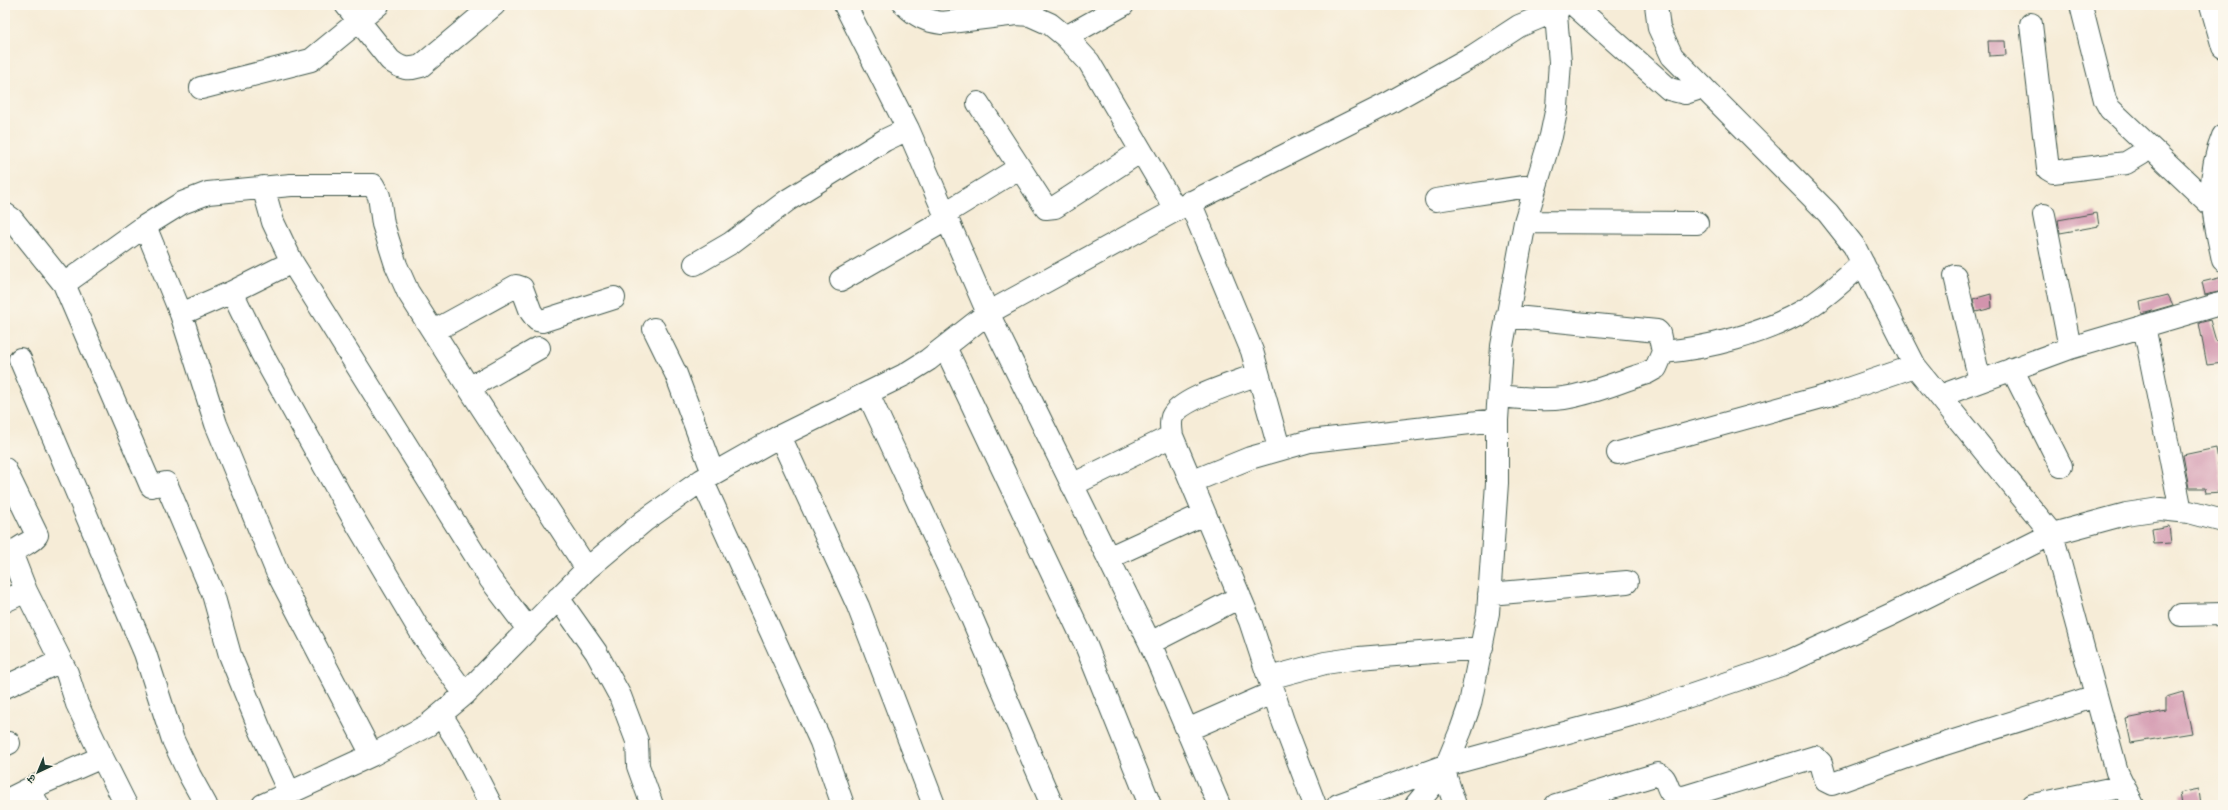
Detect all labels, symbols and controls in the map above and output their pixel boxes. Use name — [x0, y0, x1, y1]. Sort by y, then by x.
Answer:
north arrow — [18, 752, 58, 792]
text: उ — [24, 769, 41, 786]

